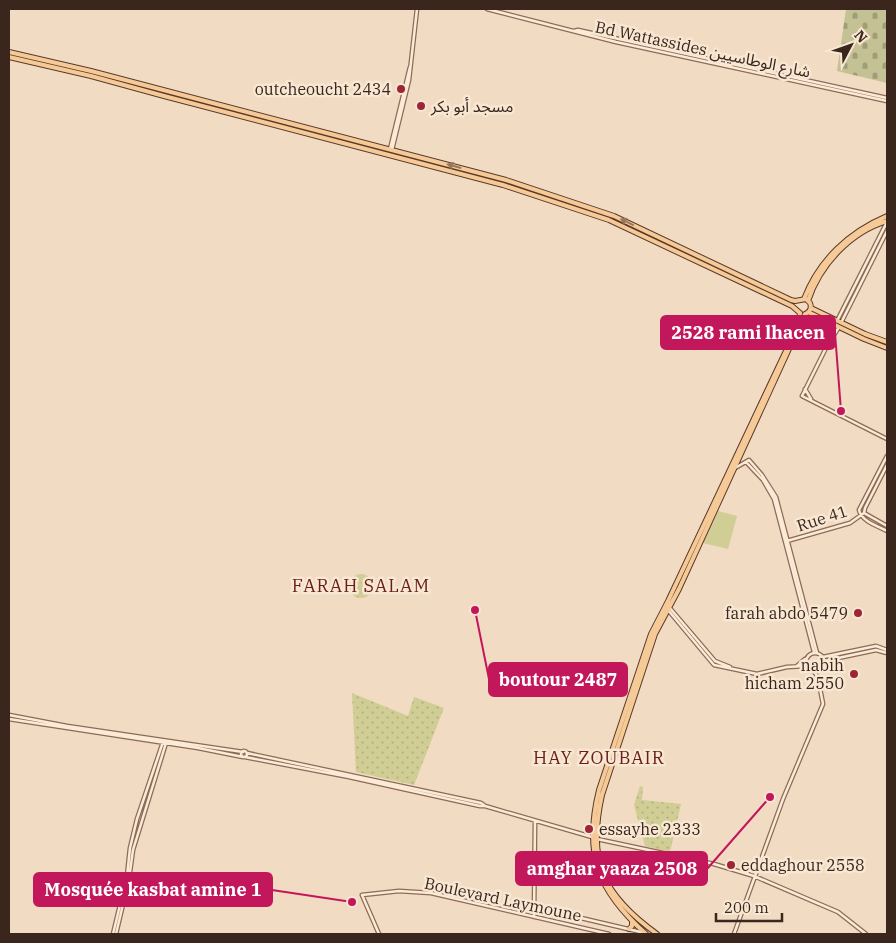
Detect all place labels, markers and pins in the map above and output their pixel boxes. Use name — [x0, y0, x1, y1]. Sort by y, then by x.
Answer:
place label: outcheoucht 2434 — [255, 79, 391, 99]
marker: outcheoucht 2434 — [395, 83, 407, 95]
place label: مسجد أبو بكر — [430, 96, 514, 116]
marker: مسجد أبو بكر — [415, 100, 427, 112]
callout: 2528 rami lhacen — [661, 316, 835, 349]
place label: farah abdo 5479 — [725, 603, 848, 623]
marker: farah abdo 5479 — [852, 607, 864, 619]
place label: nabih hicham 2550 — [745, 655, 844, 693]
callout: boutour 2487 — [489, 663, 627, 696]
marker: nabih hicham 2550 — [848, 668, 860, 680]
place label: essayhe 2333 — [599, 819, 701, 839]
marker: essayhe 2333 — [583, 823, 595, 835]
callout: amghar yaaza 2508 — [516, 852, 707, 885]
place label: eddaghour 2558 — [741, 855, 865, 875]
marker: eddaghour 2558 — [725, 859, 737, 871]
callout: Mosquée kasbat amine 1 — [34, 873, 272, 906]

